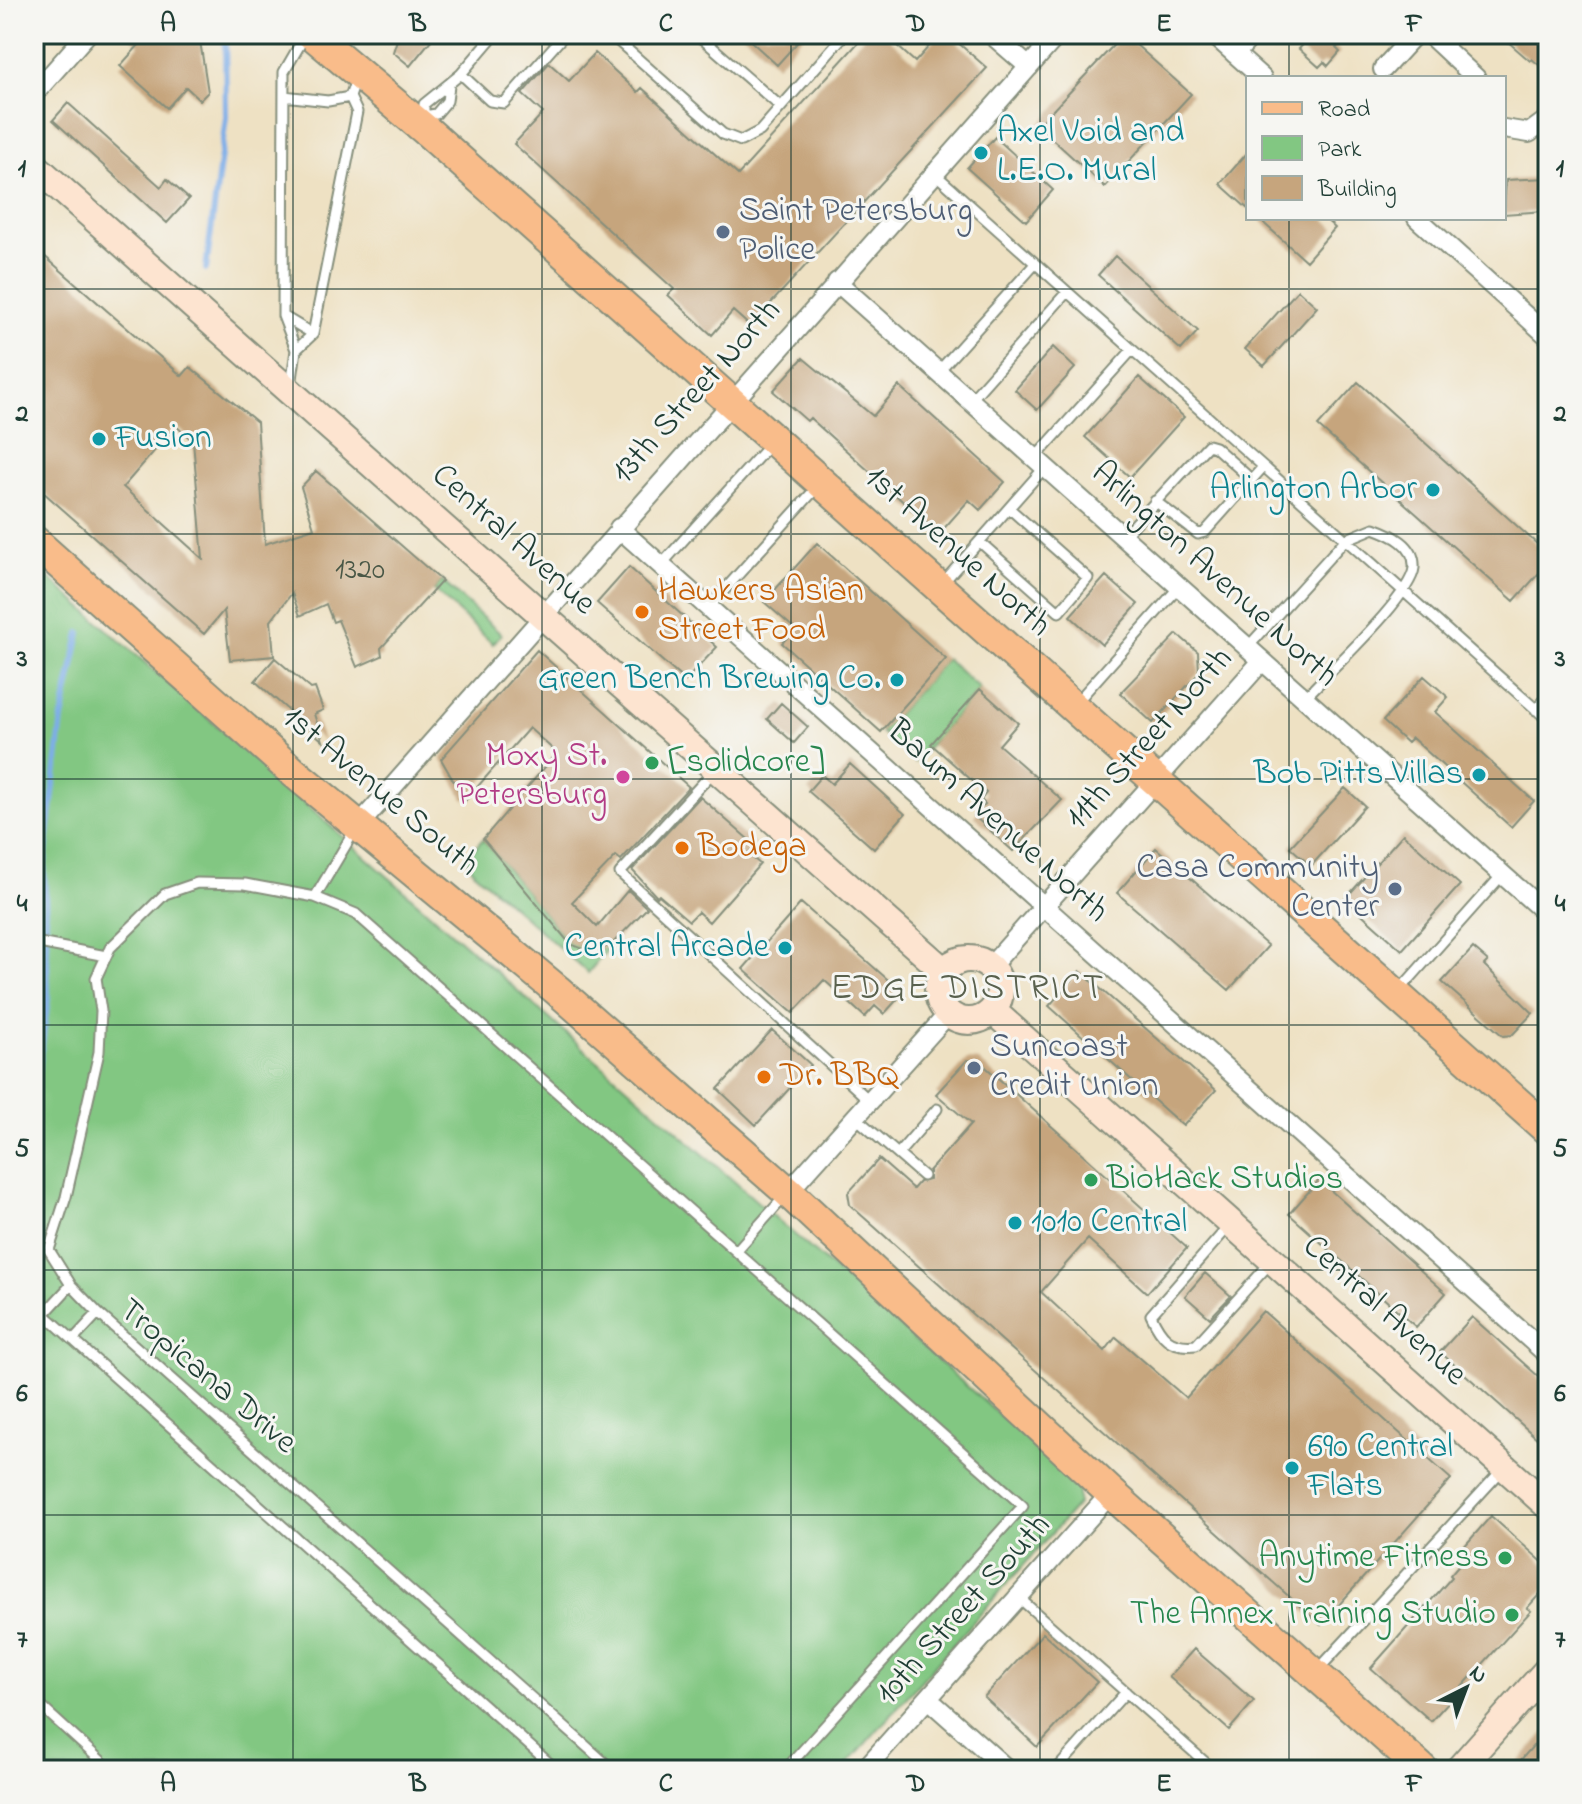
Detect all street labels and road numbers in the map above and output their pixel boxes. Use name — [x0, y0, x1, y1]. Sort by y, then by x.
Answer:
street label: 13th Street North — [600, 288, 794, 496]
street label: Arlington Avenue North — [1079, 450, 1349, 700]
street label: Central Avenue — [419, 452, 607, 628]
street label: 1st Avenue North — [852, 454, 1062, 650]
street label: 11th Street North — [1054, 637, 1246, 841]
street label: 1st Avenue South — [270, 694, 490, 890]
street label: Baum Avenue North — [874, 708, 1119, 936]
street label: Central Avenue — [1290, 1223, 1478, 1399]
street label: Tropicana Drive — [107, 1287, 308, 1467]
street label: 10th Street South — [864, 1503, 1064, 1717]

